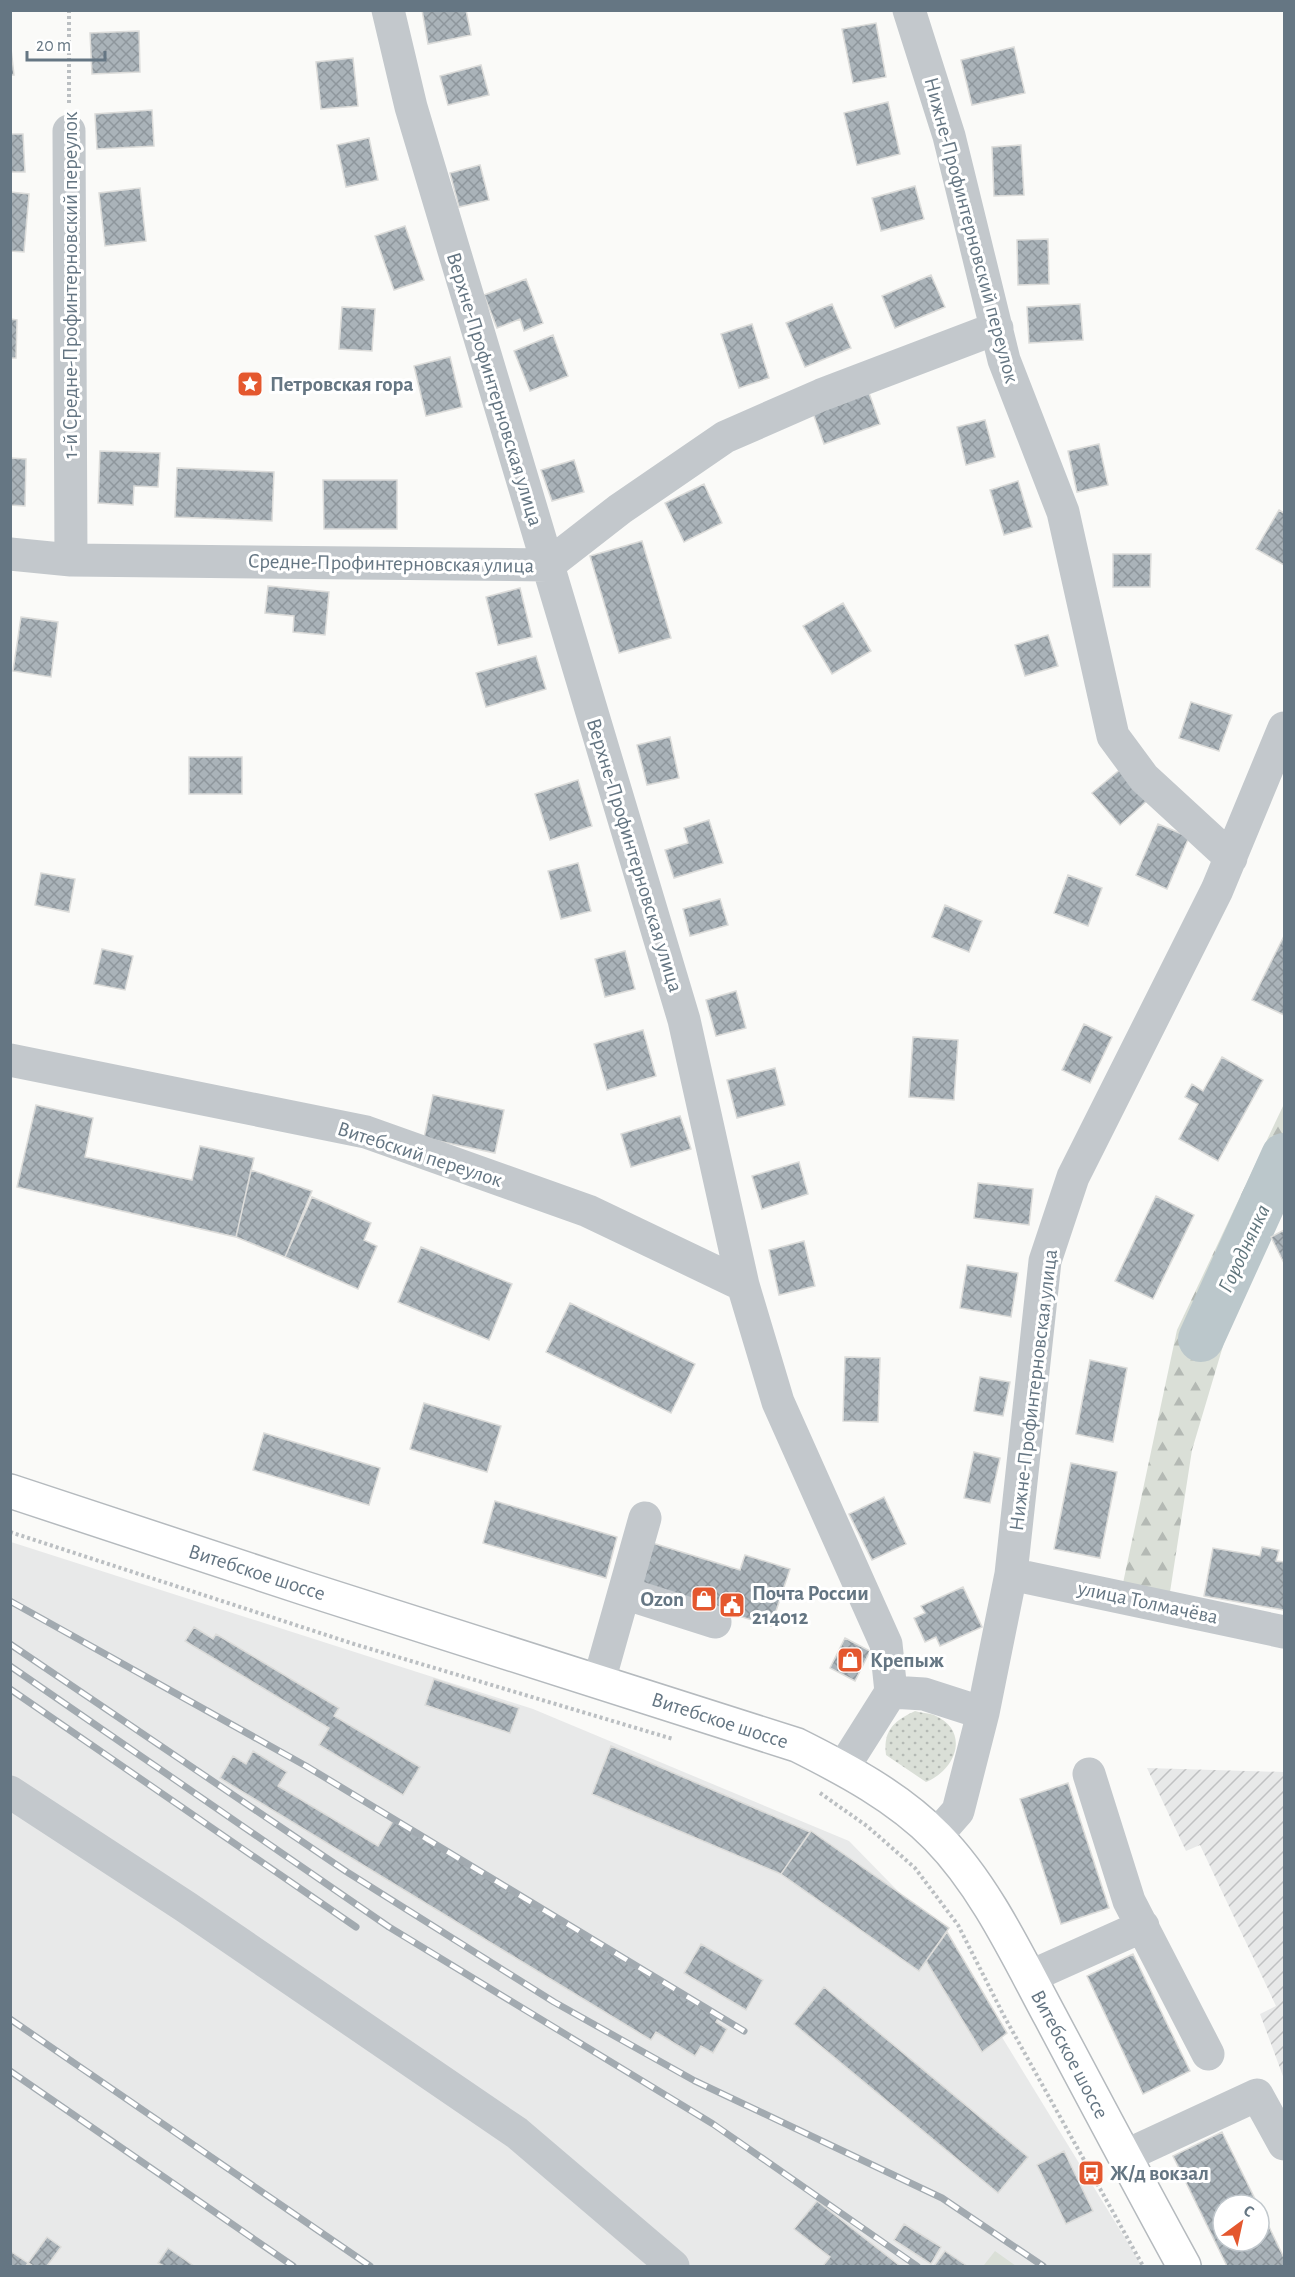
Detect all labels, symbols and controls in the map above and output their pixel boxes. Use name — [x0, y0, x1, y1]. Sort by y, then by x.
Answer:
scale bar — [27, 24, 105, 62]
text: 20 m — [36, 37, 71, 55]
street label: Нижне-Профинтерновский переулок — [921, 75, 1023, 386]
street label: 1-й Средне-Профинтерновский переулок — [60, 111, 81, 458]
street label: Верхне-Профинтерновская улица — [443, 250, 546, 529]
place icon: Петровская гора — [235, 369, 265, 399]
place label: Петровская гора — [270, 374, 413, 395]
street label: Средне-Профинтерновская улица — [248, 551, 535, 577]
street label: Верхне-Профинтерновская улица — [583, 716, 686, 995]
street label: Витебский переулок — [335, 1118, 505, 1191]
water label: Городнянка — [1214, 1201, 1275, 1296]
street label: Нижне-Профинтерновская улица — [1006, 1248, 1061, 1532]
street label: Витебское шоссе — [186, 1540, 328, 1604]
street label: улица Толмачёва — [1075, 1577, 1220, 1628]
place label: Почта России 214012 — [752, 1583, 869, 1628]
shop icon: Ozon — [689, 1584, 719, 1614]
place label: Ozon — [640, 1589, 684, 1610]
public building icon: Почта России 214012 — [717, 1590, 747, 1620]
shop icon: Крепыж — [835, 1645, 865, 1675]
place label: Крепыж — [870, 1650, 944, 1671]
street label: Витебское шоссе — [649, 1688, 791, 1752]
street label: Витебское шоссе — [1027, 1986, 1112, 2122]
bus stop icon: Ж/д вокзал — [1076, 2158, 1106, 2188]
place label: Ж/д вокзал — [1110, 2163, 1209, 2184]
north arrow — [1211, 2193, 1271, 2253]
text: С — [1241, 2202, 1257, 2220]

